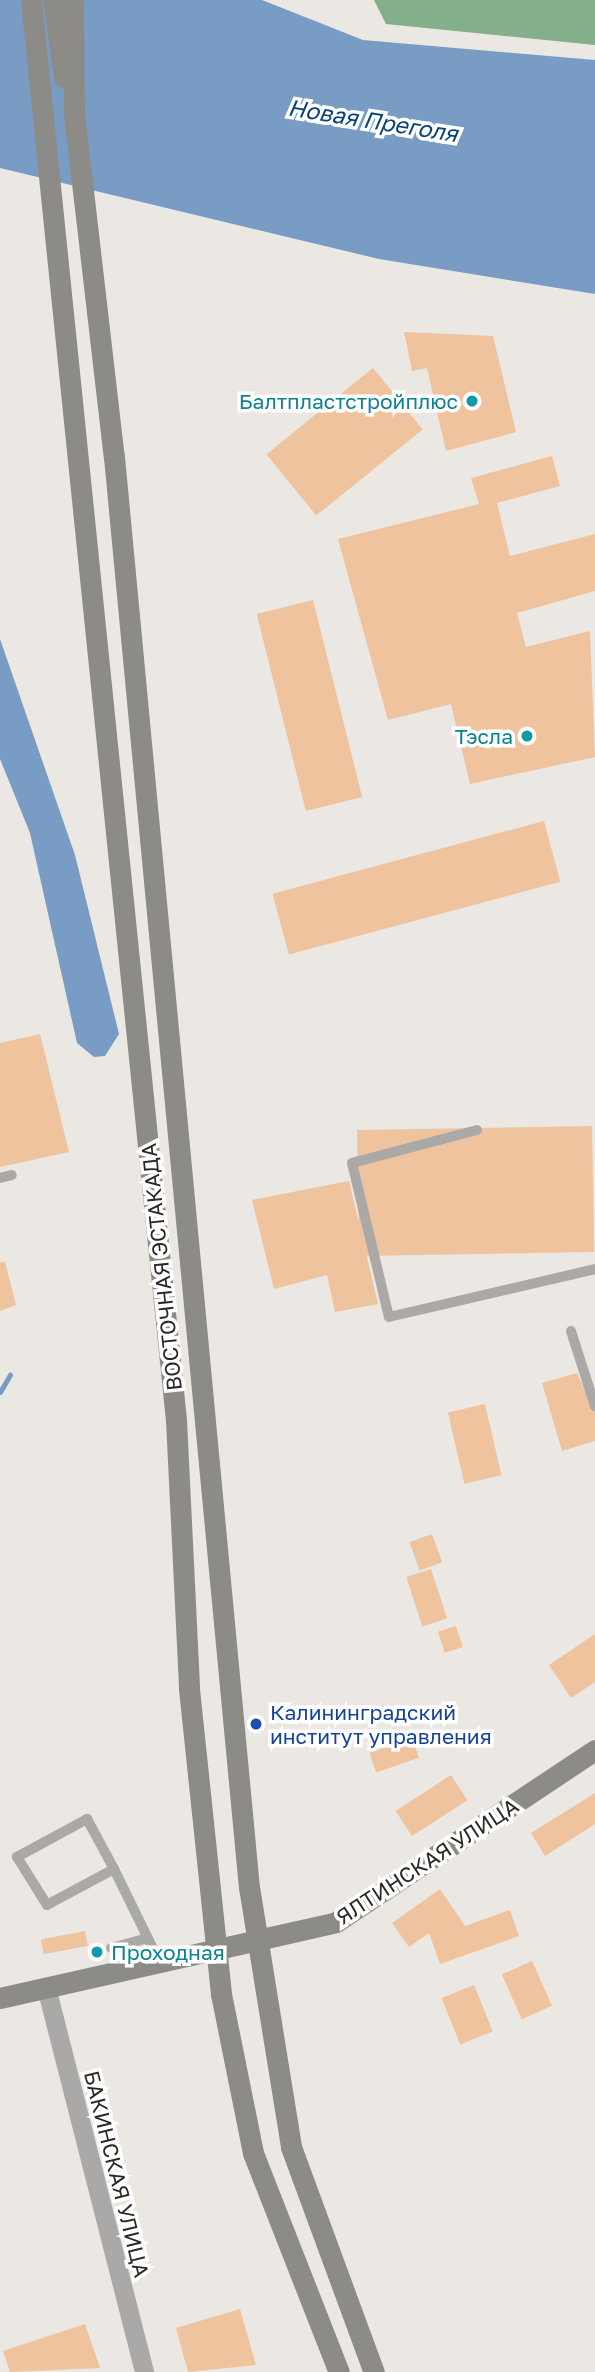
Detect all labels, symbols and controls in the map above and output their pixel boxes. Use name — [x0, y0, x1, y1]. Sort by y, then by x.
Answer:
water label: Новая Преголя — [286, 93, 460, 147]
place label: Балтпластстройплюс — [239, 388, 458, 414]
marker: Балтпластстройплюс — [464, 393, 480, 409]
place label: Тэсла — [455, 723, 513, 749]
marker: Тэсла — [519, 728, 535, 744]
street label: ВОСТОЧНАЯ ЭСТАКАДА — [135, 1142, 187, 1392]
place label: Калининградский институт управления — [270, 1699, 492, 1749]
marker: Калининградский институт управления — [248, 1716, 264, 1732]
street label: ЯЛТИНСКАЯ УЛИЦА — [331, 1793, 523, 1929]
place label: Проходная — [111, 1939, 225, 1965]
marker: Проходная — [89, 1944, 105, 1960]
street label: БАКИНСКАЯ УЛИЦА — [79, 2068, 155, 2280]

